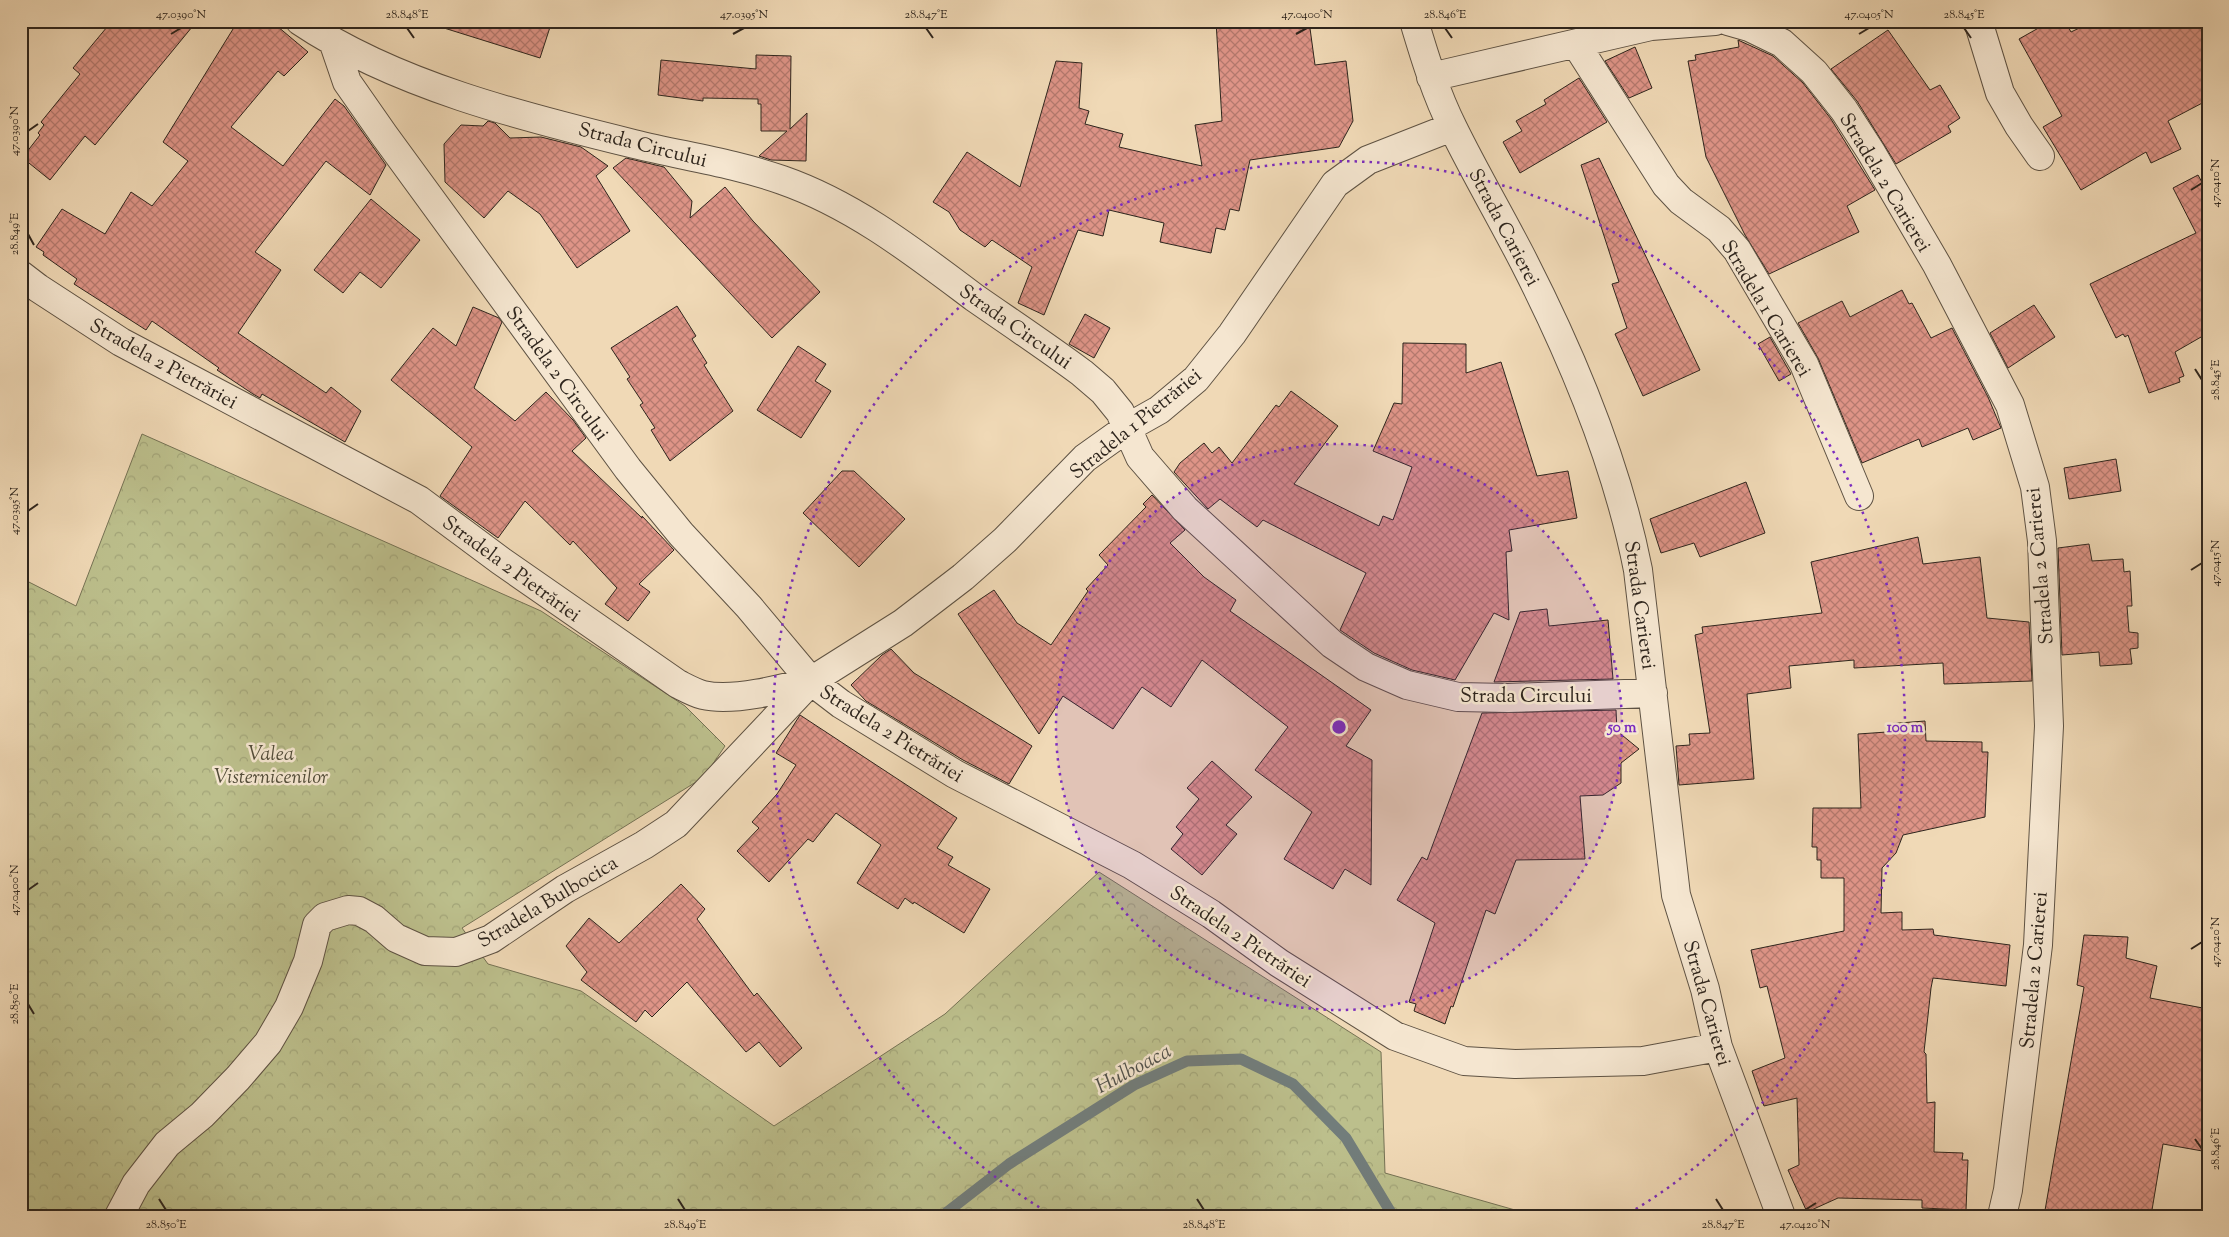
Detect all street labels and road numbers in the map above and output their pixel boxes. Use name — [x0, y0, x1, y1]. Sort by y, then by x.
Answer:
street label: Stradela 2 Carierei — [1831, 108, 1937, 259]
street label: Strada Circului — [575, 116, 710, 177]
street label: Strada Carierei — [1460, 164, 1546, 292]
street label: Stradela 1 Carierei — [1712, 235, 1817, 384]
street label: Strada Circului — [952, 278, 1077, 378]
street label: Stradela 2 Circului — [497, 301, 615, 448]
street label: Stradela 2 Pietrăriei — [83, 312, 242, 418]
street label: Stradela 1 Pietrăriei — [1064, 362, 1209, 487]
street label: Stradela 2 Carierei — [2020, 486, 2063, 646]
street label: Stradela 2 Pietrăriei — [435, 510, 586, 631]
street label: Strada Carierei — [1615, 539, 1662, 672]
street label: Stradela 2 Pietrăriei — [813, 679, 969, 791]
street label: Strada Circului — [1460, 683, 1592, 712]
street label: Stradela Bulbocica — [473, 850, 624, 957]
street label: Stradela 2 Pietrăriei — [1163, 880, 1317, 997]
street label: Stradela 2 Carierei — [2014, 890, 2057, 1050]
street label: Strada Carierei — [1674, 937, 1737, 1070]

